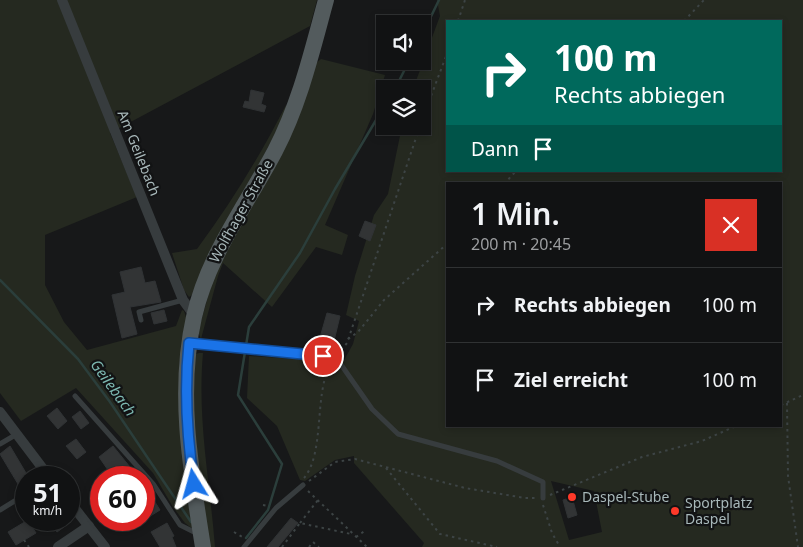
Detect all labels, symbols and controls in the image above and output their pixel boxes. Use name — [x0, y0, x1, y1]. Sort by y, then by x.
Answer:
map controls — [376, 15, 431, 135]
button: sound — [376, 15, 431, 70]
text: 100 m — [554, 34, 657, 81]
icon: right — [471, 40, 536, 105]
text: Rechts abbiegen — [554, 79, 725, 109]
button: layers — [376, 80, 431, 135]
street label: Am Geilebach — [114, 107, 165, 198]
icon: arrive — [529, 135, 557, 163]
text: Dann — [471, 136, 519, 162]
street label: Wolfhager Straße — [204, 156, 277, 266]
text: 1 Min. — [471, 193, 560, 234]
button: close — [705, 199, 757, 251]
text: 200 m · 20:45 — [471, 233, 571, 255]
icon: right — [471, 291, 499, 319]
text: Rechts abbiegen — [514, 292, 671, 318]
text: 100 m — [702, 292, 757, 318]
pin — [302, 335, 344, 377]
icon: arrive — [309, 342, 337, 370]
water label: Geilebach — [86, 355, 141, 420]
icon: arrive — [471, 366, 499, 394]
text: Ziel erreicht — [514, 367, 628, 393]
text: 100 m — [702, 367, 757, 393]
position arrow — [167, 457, 219, 509]
speed limit sign: 60 — [90, 466, 155, 531]
text: 51 — [33, 475, 62, 509]
place label: Daspel-Stube — [582, 487, 669, 506]
marker: Daspel-Stube — [566, 491, 578, 503]
place label: Sportplatz Daspel — [685, 493, 753, 528]
text: km/h — [33, 502, 62, 519]
marker: Sportplatz Daspel — [669, 505, 681, 517]

